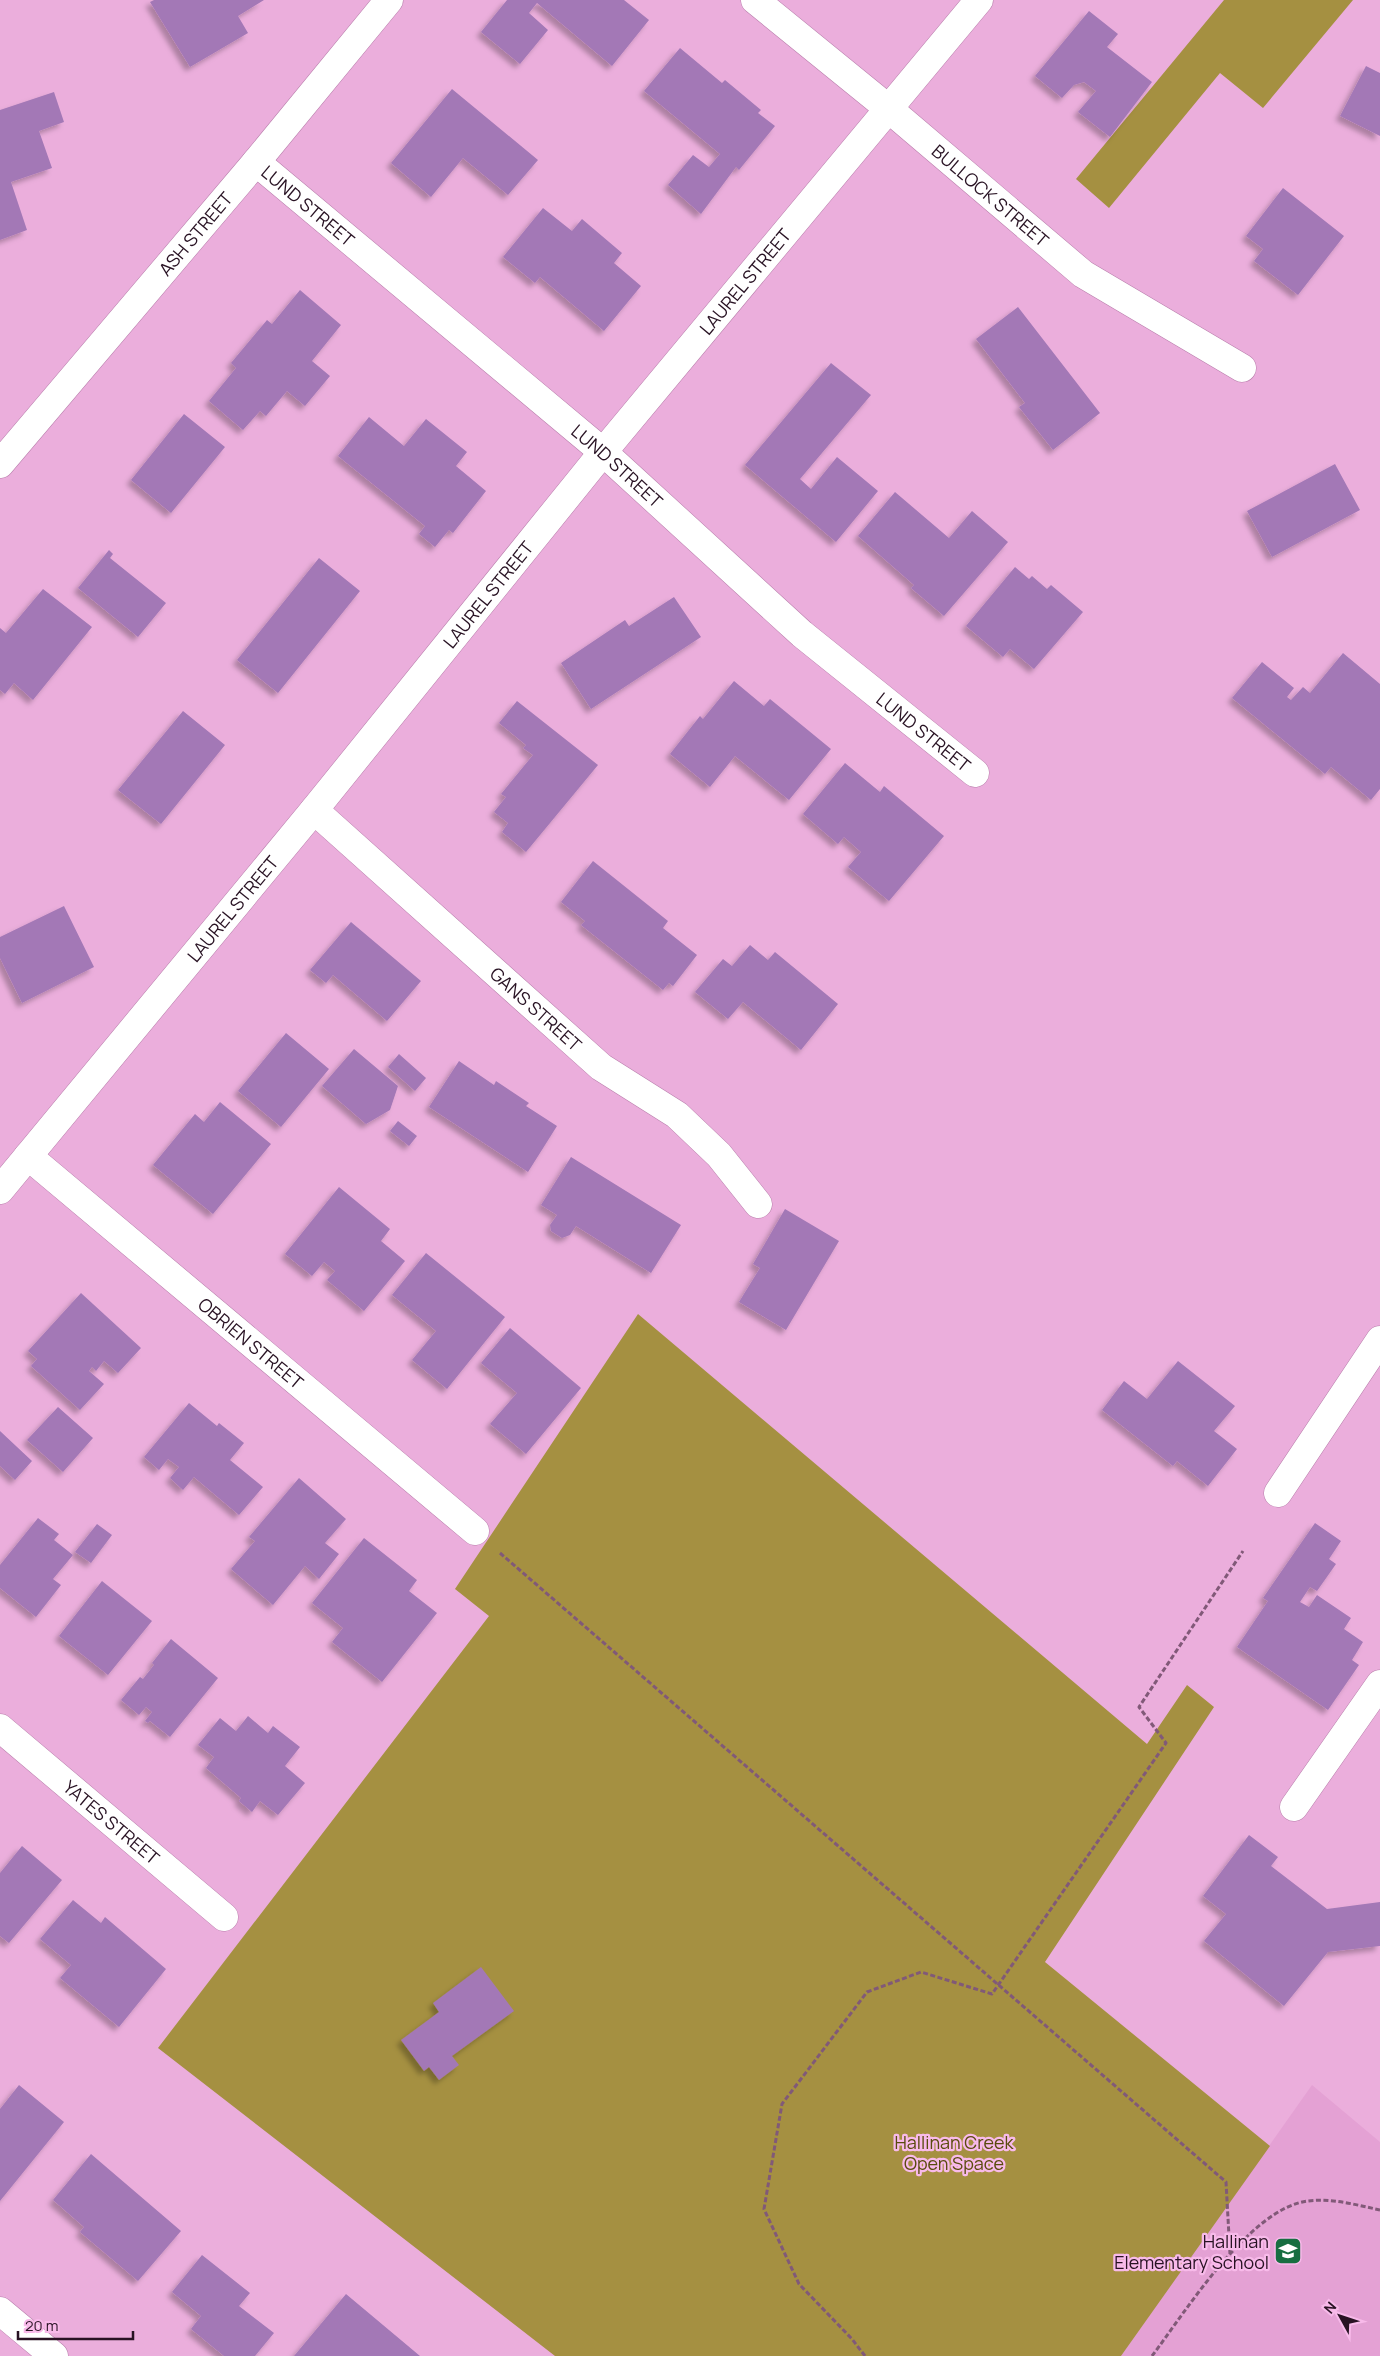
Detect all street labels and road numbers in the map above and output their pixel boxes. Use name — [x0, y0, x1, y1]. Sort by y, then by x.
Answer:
street label: BULLOCK STREET — [927, 139, 1054, 252]
street label: LUND STREET — [257, 160, 360, 252]
street label: ASH STREET — [153, 187, 238, 281]
street label: LAUREL STREET — [694, 223, 796, 339]
street label: LUND STREET — [567, 419, 668, 513]
street label: LAUREL STREET — [438, 536, 539, 653]
street label: LUND STREET — [872, 687, 976, 777]
street label: LAUREL STREET — [182, 850, 284, 967]
street label: GANS STREET — [485, 961, 587, 1056]
street label: OBRIEN STREET — [193, 1292, 309, 1394]
street label: YATES STREET — [58, 1775, 165, 1870]

